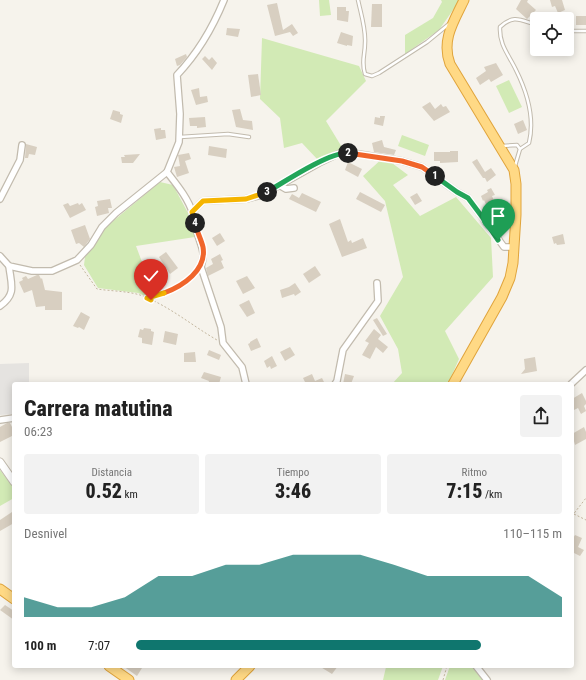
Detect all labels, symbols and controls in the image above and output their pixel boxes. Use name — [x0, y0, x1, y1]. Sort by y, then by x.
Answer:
map controls — [530, 12, 574, 56]
button: locate — [530, 12, 574, 56]
pin: 2 — [338, 143, 358, 163]
text: 2 — [345, 146, 351, 159]
pin: 1 — [425, 166, 445, 186]
text: 1 — [432, 169, 438, 182]
pin: 3 — [257, 182, 277, 202]
text: 3 — [264, 185, 270, 198]
pin — [481, 199, 515, 240]
icon: arrive — [487, 205, 509, 227]
pin: 4 — [185, 213, 205, 233]
text: 4 — [192, 216, 198, 229]
pin — [134, 259, 168, 300]
icon: check — [140, 265, 162, 287]
button: share — [520, 395, 562, 437]
text: Carrera matutina — [24, 396, 173, 421]
text: 06:23 — [24, 424, 53, 439]
text: Distancia — [91, 466, 132, 479]
text: Tiempo — [277, 466, 309, 479]
text: Ritmo — [462, 466, 487, 479]
text: 0.52 — [86, 479, 122, 503]
text: 3:46 — [275, 479, 311, 503]
text: 7:15 — [446, 479, 482, 503]
text: km — [122, 488, 138, 501]
text: /km — [482, 488, 502, 501]
text: Desnivel — [24, 526, 67, 541]
text: 110–115 m — [503, 526, 562, 541]
text: 100 m — [24, 638, 56, 653]
text: 7:07 — [88, 638, 110, 653]

